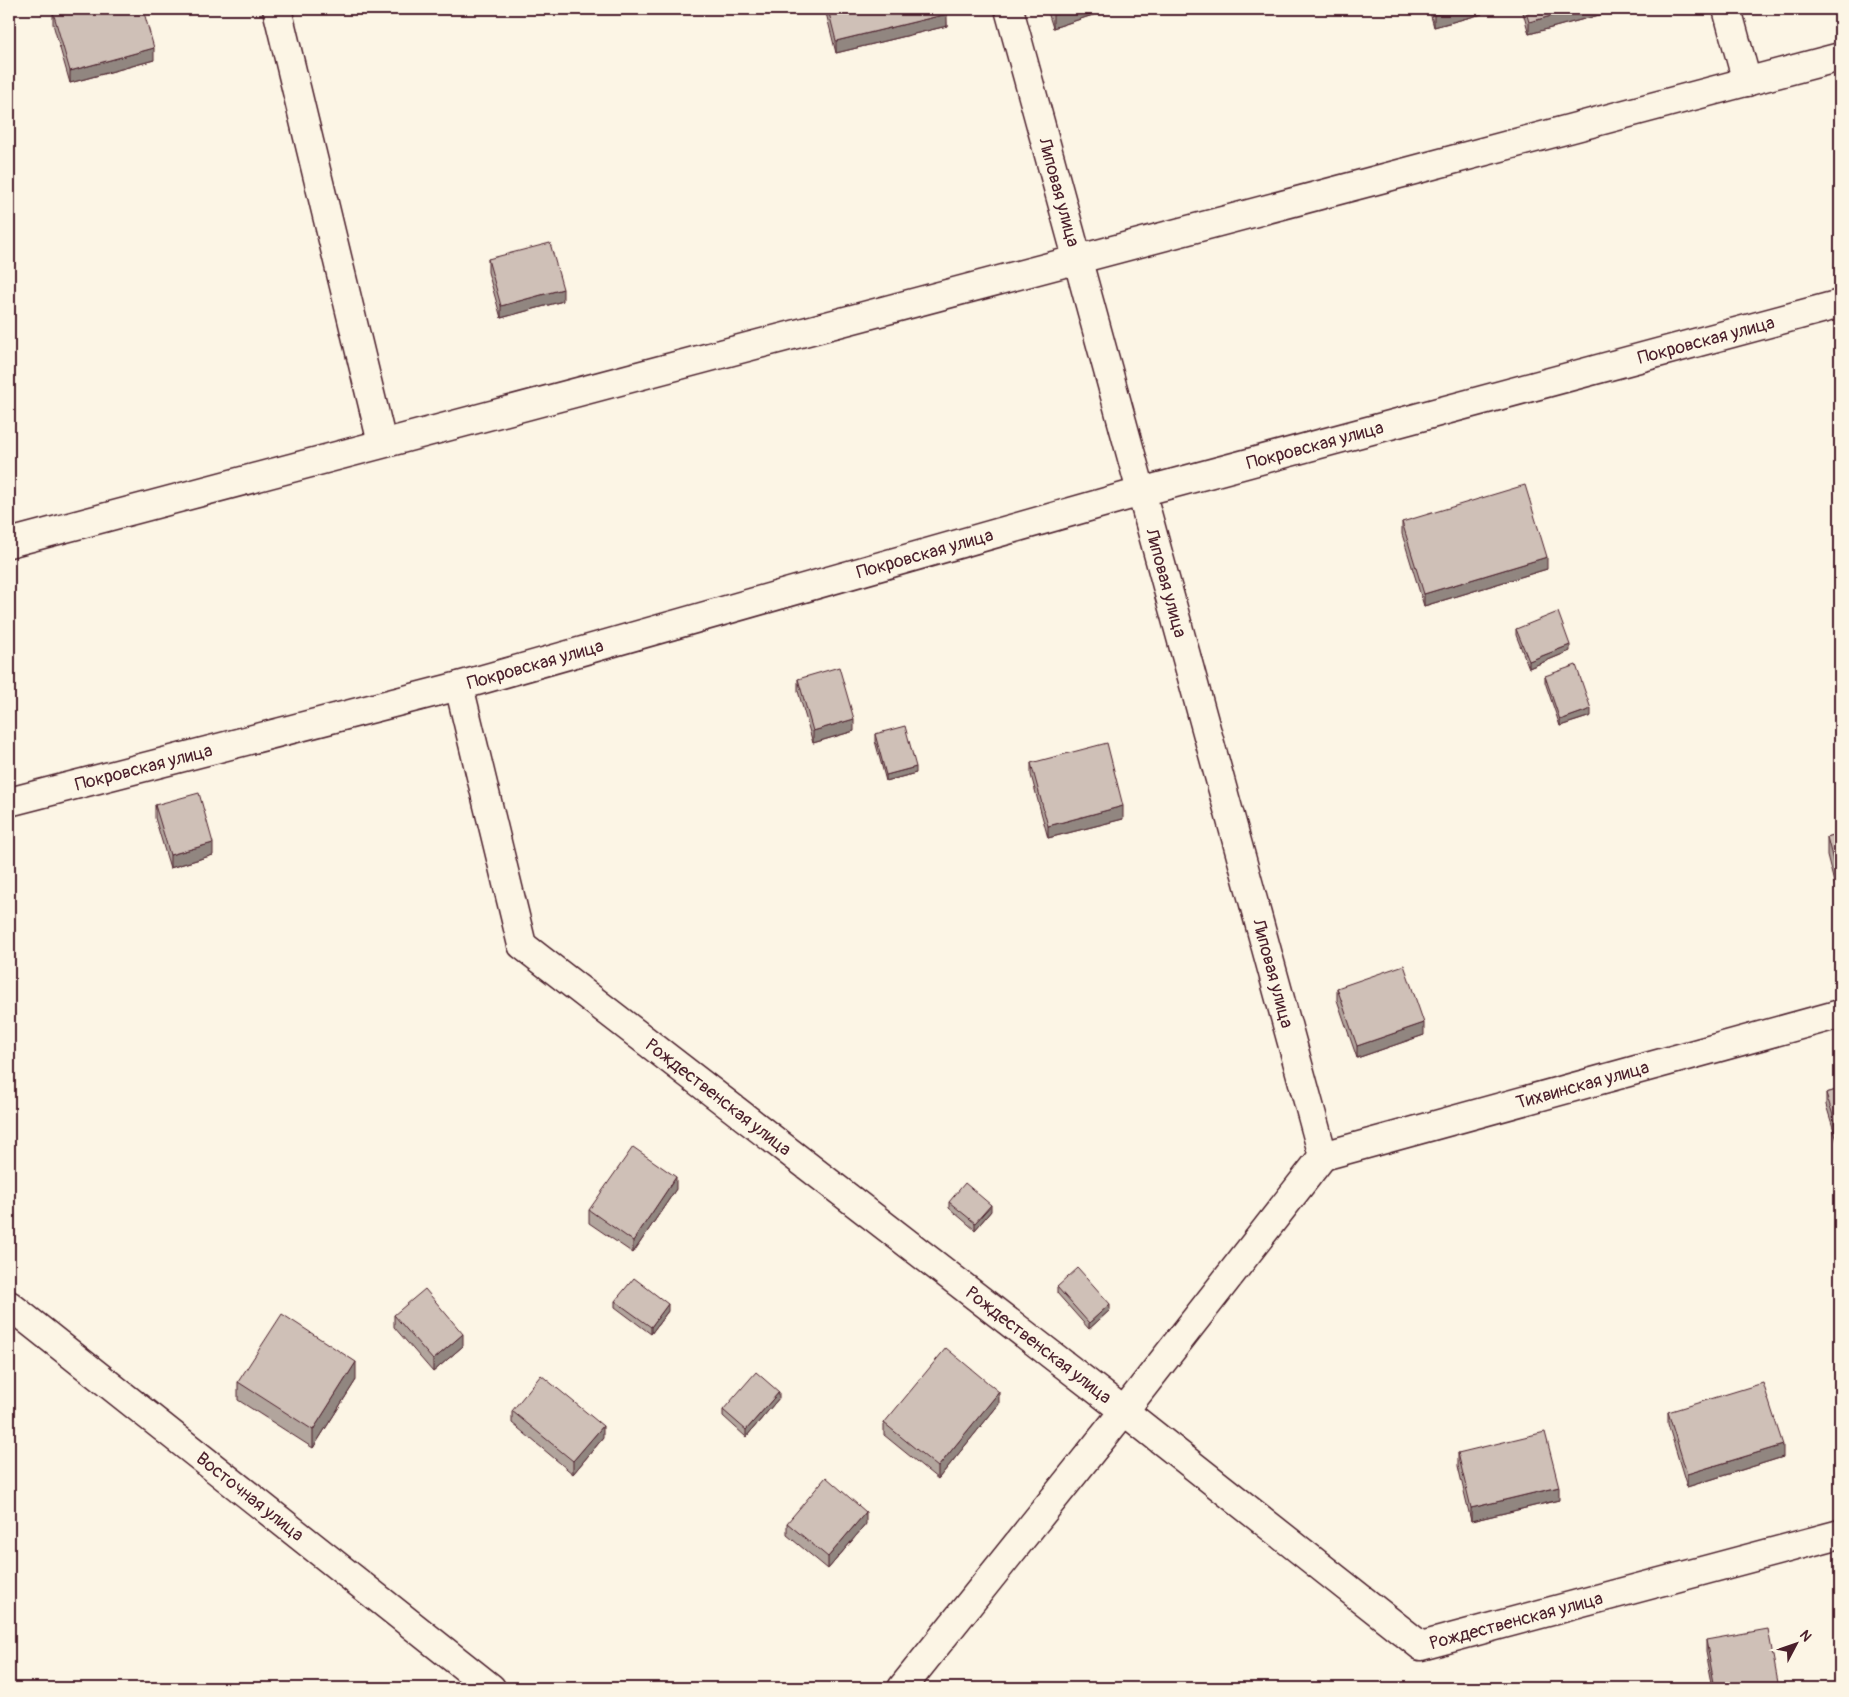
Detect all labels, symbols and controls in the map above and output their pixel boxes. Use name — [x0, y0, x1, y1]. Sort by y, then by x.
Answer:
street label: Липовая улица — [1033, 134, 1085, 249]
street label: Покровская улица — [1635, 311, 1777, 369]
street label: Покровская улица — [1244, 416, 1386, 475]
street label: Покровская улица — [854, 523, 996, 584]
street label: Липовая улица — [1140, 525, 1192, 640]
street label: Покровская улица — [464, 634, 606, 695]
street label: Покровская улица — [73, 739, 215, 796]
street label: Липовая улица — [1247, 915, 1299, 1031]
street label: Рождественская улица — [641, 1033, 796, 1161]
street label: Тихвинская улица — [1513, 1056, 1651, 1114]
street label: Рождественская улица — [961, 1281, 1116, 1409]
street label: Восточная улица — [192, 1447, 309, 1546]
street label: Рождественская улица — [1427, 1586, 1605, 1655]
north arrow — [1772, 1620, 1822, 1670]
text: N — [1796, 1627, 1815, 1645]

